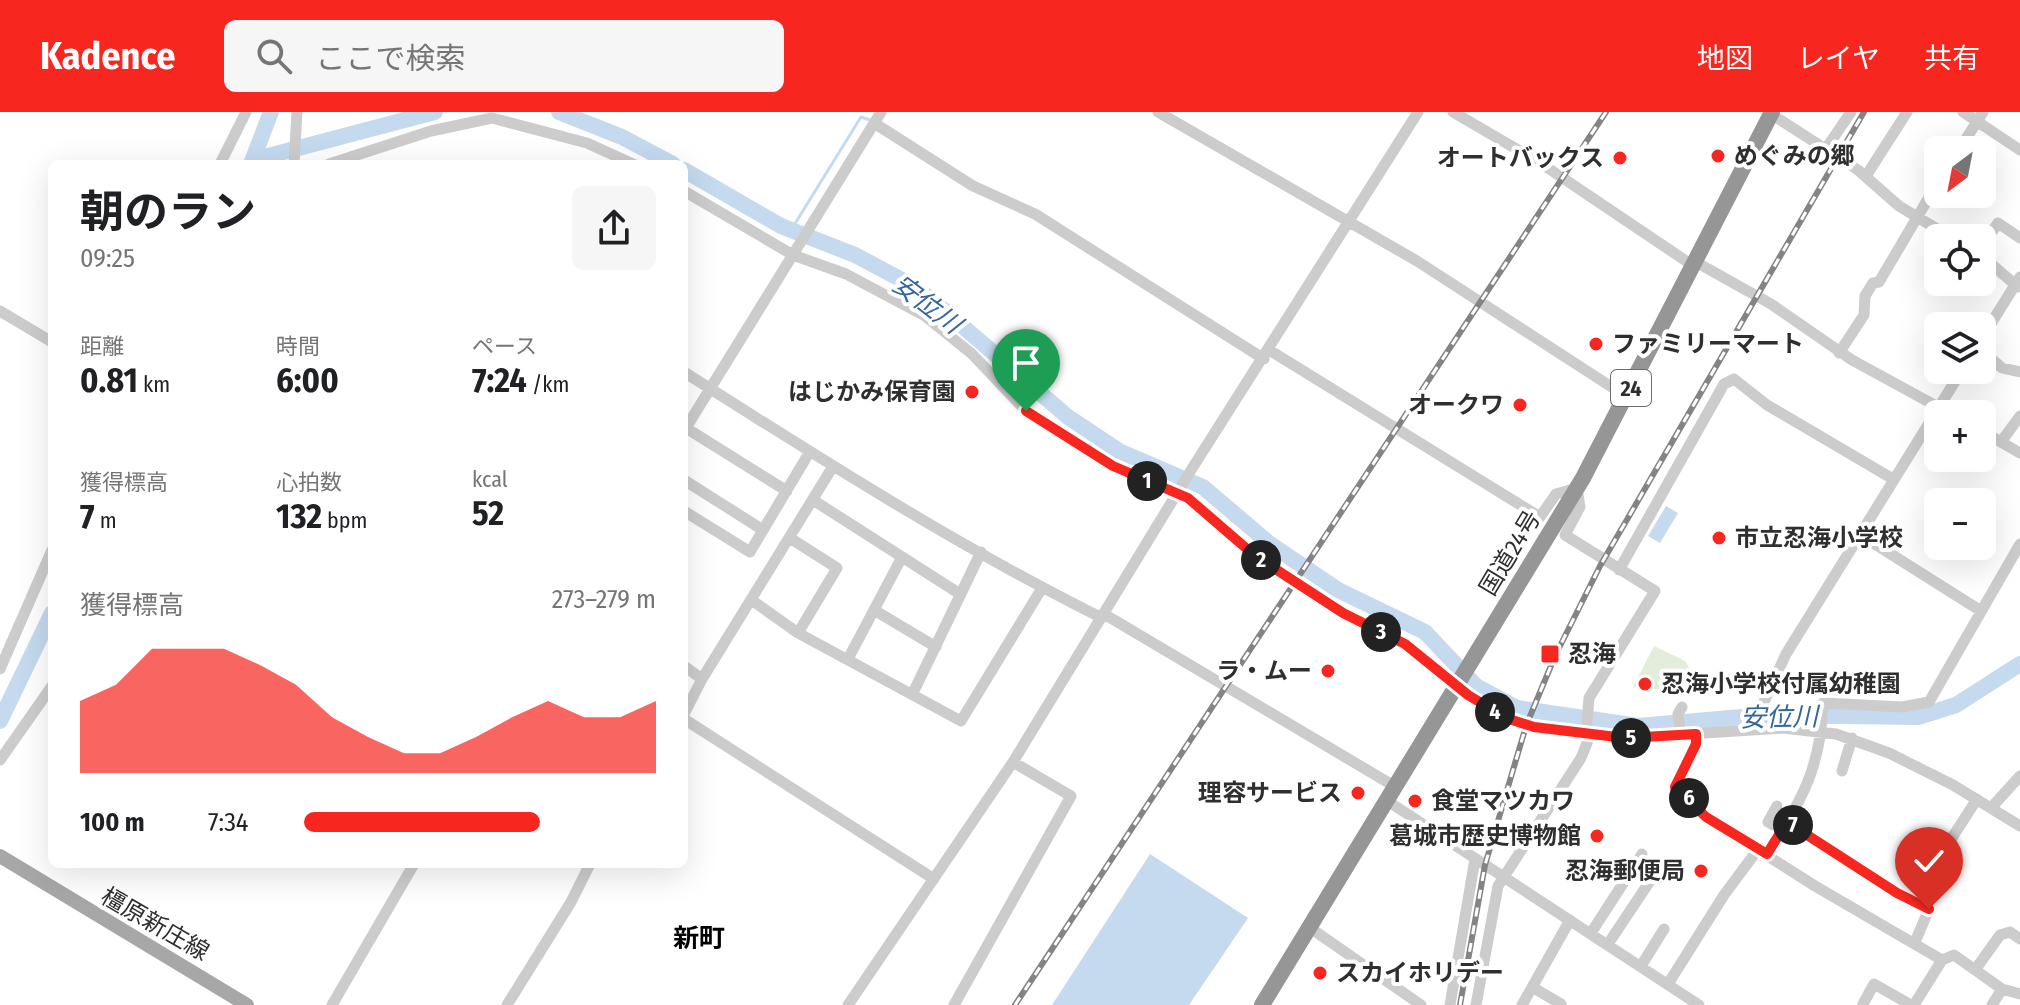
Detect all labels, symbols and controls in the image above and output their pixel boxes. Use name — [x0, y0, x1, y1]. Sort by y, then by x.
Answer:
search box — [224, 20, 784, 92]
text: Kadence — [40, 33, 176, 79]
icon: search — [252, 34, 296, 78]
text: ここで検索 — [316, 41, 466, 77]
text: 地図 — [1697, 42, 1753, 75]
text: レイヤ — [1797, 42, 1880, 75]
text: 共有 — [1924, 42, 1980, 75]
north arrow — [1924, 136, 1996, 208]
map controls — [1924, 136, 1996, 560]
place label: めぐみの郷 — [1734, 142, 1855, 170]
place label: オートバックス — [1437, 144, 1604, 172]
marker: めぐみの郷 — [1709, 147, 1727, 165]
marker: オートバックス — [1611, 149, 1629, 167]
text: 朝のラン — [80, 186, 256, 239]
button: share — [572, 186, 656, 270]
button: locate — [1924, 224, 1996, 296]
text: 09:25 — [80, 243, 135, 274]
water label: 安位川 — [886, 269, 970, 342]
button: layers — [1924, 312, 1996, 384]
pin — [992, 329, 1060, 411]
place label: ファミリーマート — [1612, 330, 1804, 358]
text: 距離 — [80, 333, 124, 360]
text: 時間 — [276, 333, 320, 360]
text: ペース — [472, 333, 537, 360]
marker: ファミリーマート — [1587, 335, 1605, 353]
icon: arrive — [1004, 341, 1048, 385]
text: 0.81 — [80, 360, 138, 401]
text: 6:00 — [276, 360, 339, 401]
text: 7:24 — [472, 360, 527, 401]
road number: 24 — [1611, 370, 1651, 406]
text: km — [138, 371, 170, 398]
text: /km — [527, 371, 569, 398]
place label: はじかみ保育園 — [788, 378, 956, 406]
marker: はじかみ保育園 — [963, 383, 981, 401]
place label: オークワ — [1408, 391, 1504, 419]
marker: オークワ — [1511, 396, 1529, 414]
button: + — [1924, 400, 1996, 472]
pin: 1 — [1127, 461, 1167, 501]
text: kcal — [472, 466, 508, 493]
text: 1 — [1142, 467, 1152, 494]
text: 獲得標高 — [80, 469, 168, 496]
text: 心拍数 — [276, 469, 342, 496]
button: − — [1924, 488, 1996, 560]
text: 52 — [472, 493, 504, 534]
text: 7 — [80, 496, 94, 537]
text: 132 — [276, 496, 322, 537]
street label: 国道24号 — [1474, 506, 1546, 600]
text: m — [94, 507, 117, 534]
text: bpm — [322, 507, 367, 534]
place label: 市立忍海小学校 — [1735, 524, 1903, 552]
marker: 市立忍海小学校 — [1710, 529, 1728, 547]
pin: 2 — [1241, 540, 1281, 580]
text: 2 — [1256, 546, 1266, 573]
text: 273–279 m — [552, 584, 656, 615]
text: 獲得標高 — [80, 590, 184, 621]
pin: 3 — [1361, 612, 1401, 652]
text: 3 — [1376, 618, 1386, 645]
place label: 忍海 — [1568, 640, 1616, 668]
marker: 忍海 — [1539, 643, 1561, 665]
place label: ラ・ムー — [1216, 657, 1312, 685]
marker: ラ・ムー — [1319, 662, 1337, 680]
place label: 忍海小学校付属幼稚園 — [1661, 670, 1901, 698]
marker: 忍海小学校付属幼稚園 — [1636, 675, 1654, 693]
pin: 4 — [1475, 692, 1515, 732]
text: 4 — [1489, 698, 1501, 725]
water label: 安位川 — [1740, 701, 1821, 734]
pin: 5 — [1611, 718, 1651, 758]
text: 5 — [1626, 724, 1636, 751]
pin: 6 — [1669, 778, 1709, 818]
place label: 理容サービス — [1198, 779, 1342, 807]
marker: 理容サービス — [1349, 784, 1367, 802]
text: 6 — [1683, 784, 1695, 811]
place label: 食堂マツカワ — [1431, 787, 1575, 815]
marker: 食堂マツカワ — [1406, 792, 1424, 810]
pin: 7 — [1773, 805, 1813, 845]
text: 100 m — [80, 807, 145, 838]
text: 7:34 — [208, 807, 248, 838]
text: 7 — [1788, 811, 1798, 838]
place label: 葛城市歴史博物館 — [1389, 822, 1581, 850]
marker: 葛城市歴史博物館 — [1588, 827, 1606, 845]
pin — [1895, 827, 1963, 909]
icon: check — [1907, 839, 1951, 883]
place label: 忍海郵便局 — [1565, 857, 1685, 885]
marker: 忍海郵便局 — [1692, 862, 1710, 880]
street label: 橿原新庄線 — [96, 882, 214, 966]
district label: 新町 — [673, 923, 725, 954]
place label: スカイホリデー — [1336, 959, 1504, 987]
marker: スカイホリデー — [1311, 964, 1329, 982]

